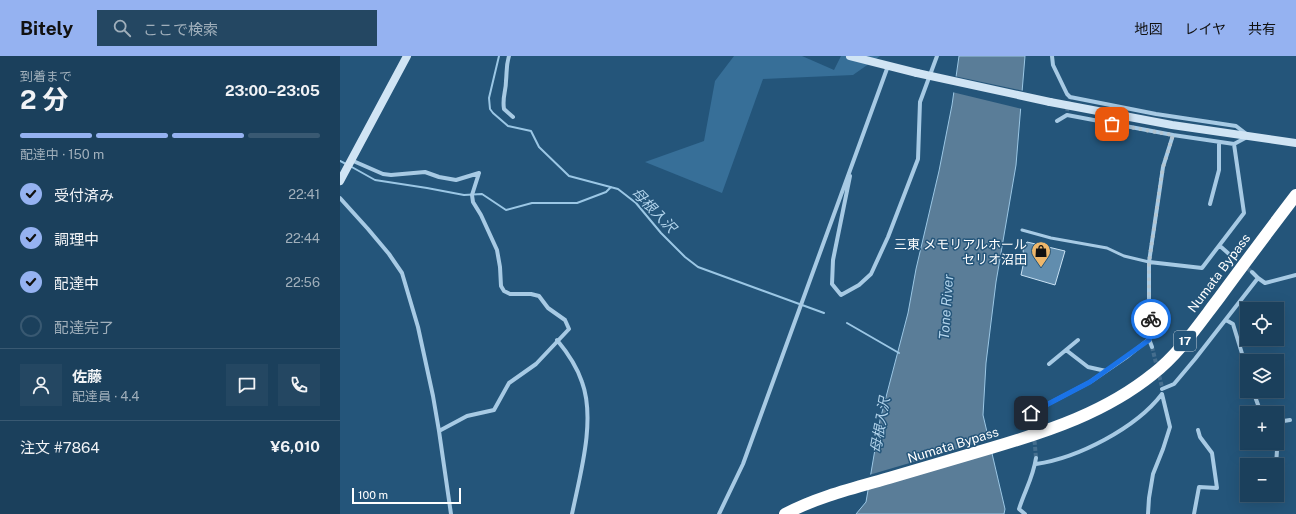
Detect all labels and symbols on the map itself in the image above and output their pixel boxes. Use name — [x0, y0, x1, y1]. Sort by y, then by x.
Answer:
pin — [1095, 107, 1129, 141]
water label: 母根入沢 — [629, 184, 681, 237]
street label: Numata Bypass — [1185, 231, 1253, 315]
place label: 三東 メモリアルホール セリオ沼田 — [894, 237, 1027, 267]
shop icon: 三東 メモリアルホール セリオ沼田 — [1030, 240, 1052, 268]
water label: Tone River — [936, 273, 956, 340]
courier — [1131, 299, 1171, 339]
road number: 17 — [1174, 331, 1196, 351]
water label: 母根入沢 — [867, 394, 893, 454]
pin — [1014, 396, 1048, 430]
street label: Numata Bypass — [906, 424, 1000, 466]
scale bar — [352, 486, 461, 505]

